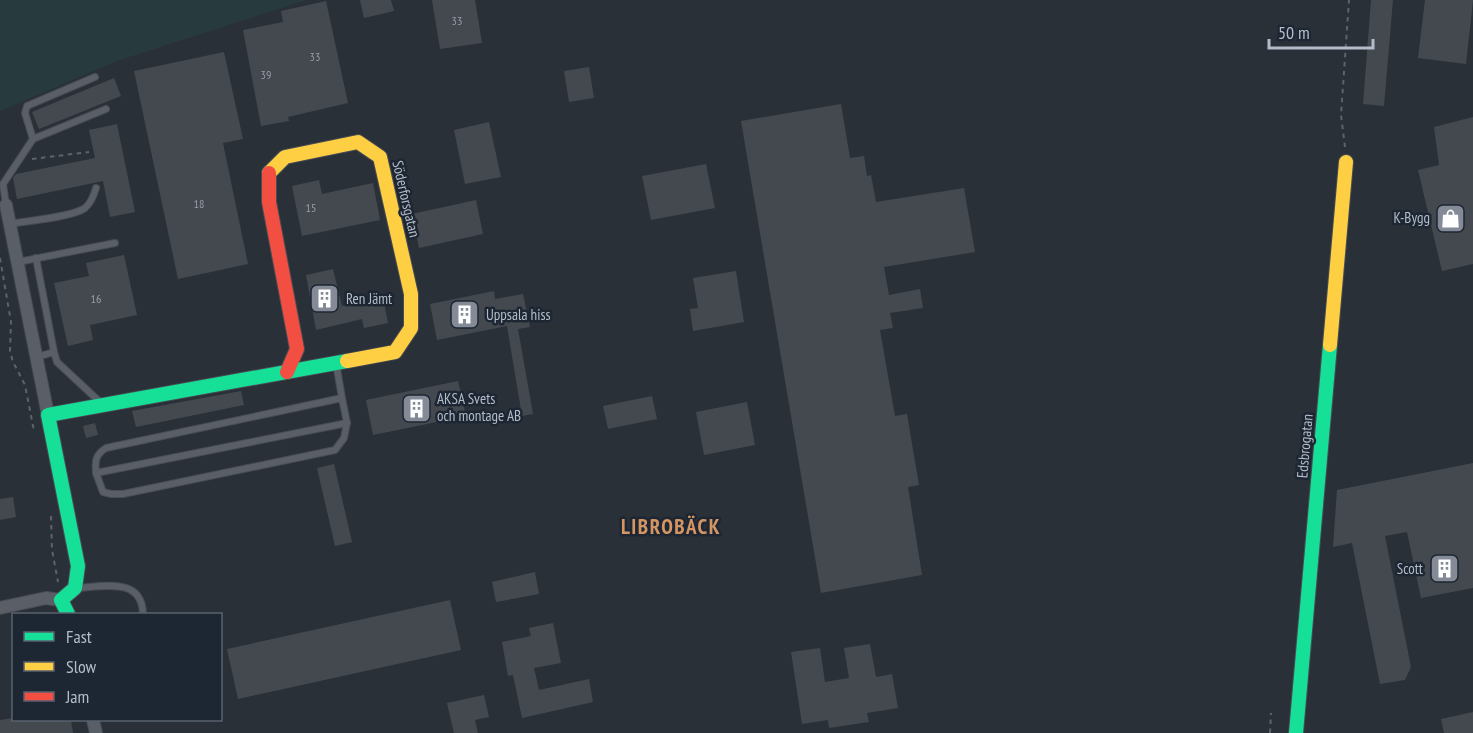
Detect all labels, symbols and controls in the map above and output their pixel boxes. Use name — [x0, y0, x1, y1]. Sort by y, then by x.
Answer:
scale bar — [1269, 12, 1372, 50]
house number: 33 — [452, 13, 462, 28]
text: 50 m — [1278, 21, 1310, 44]
house number: 33 — [310, 49, 320, 64]
house number: 39 — [261, 67, 271, 82]
street label: Söderforsgatan — [388, 159, 425, 239]
house number: 18 — [194, 196, 204, 211]
house number: 15 — [306, 200, 316, 215]
shop icon: K-Bygg — [1435, 202, 1467, 234]
place label: K-Bygg — [1394, 208, 1430, 227]
building icon: Ren Jämt — [309, 283, 341, 315]
place label: Ren Jämt — [346, 289, 392, 308]
house number: 16 — [91, 291, 101, 306]
building icon: Uppsala hiss — [449, 299, 481, 331]
place label: Uppsala hiss — [486, 305, 551, 324]
place label: AKSA Svets och montage AB — [437, 389, 521, 425]
building icon: AKSA Svets och montage AB — [400, 392, 432, 424]
street label: Edsbrogatan — [1292, 413, 1317, 479]
district label: LIBROBÄCK — [621, 513, 721, 540]
building icon: Scott — [1428, 553, 1460, 585]
place label: Scott — [1397, 559, 1423, 578]
legend — [12, 613, 222, 721]
text: Fast — [66, 625, 92, 648]
text: Slow — [66, 655, 97, 678]
text: Jam — [65, 685, 89, 708]

